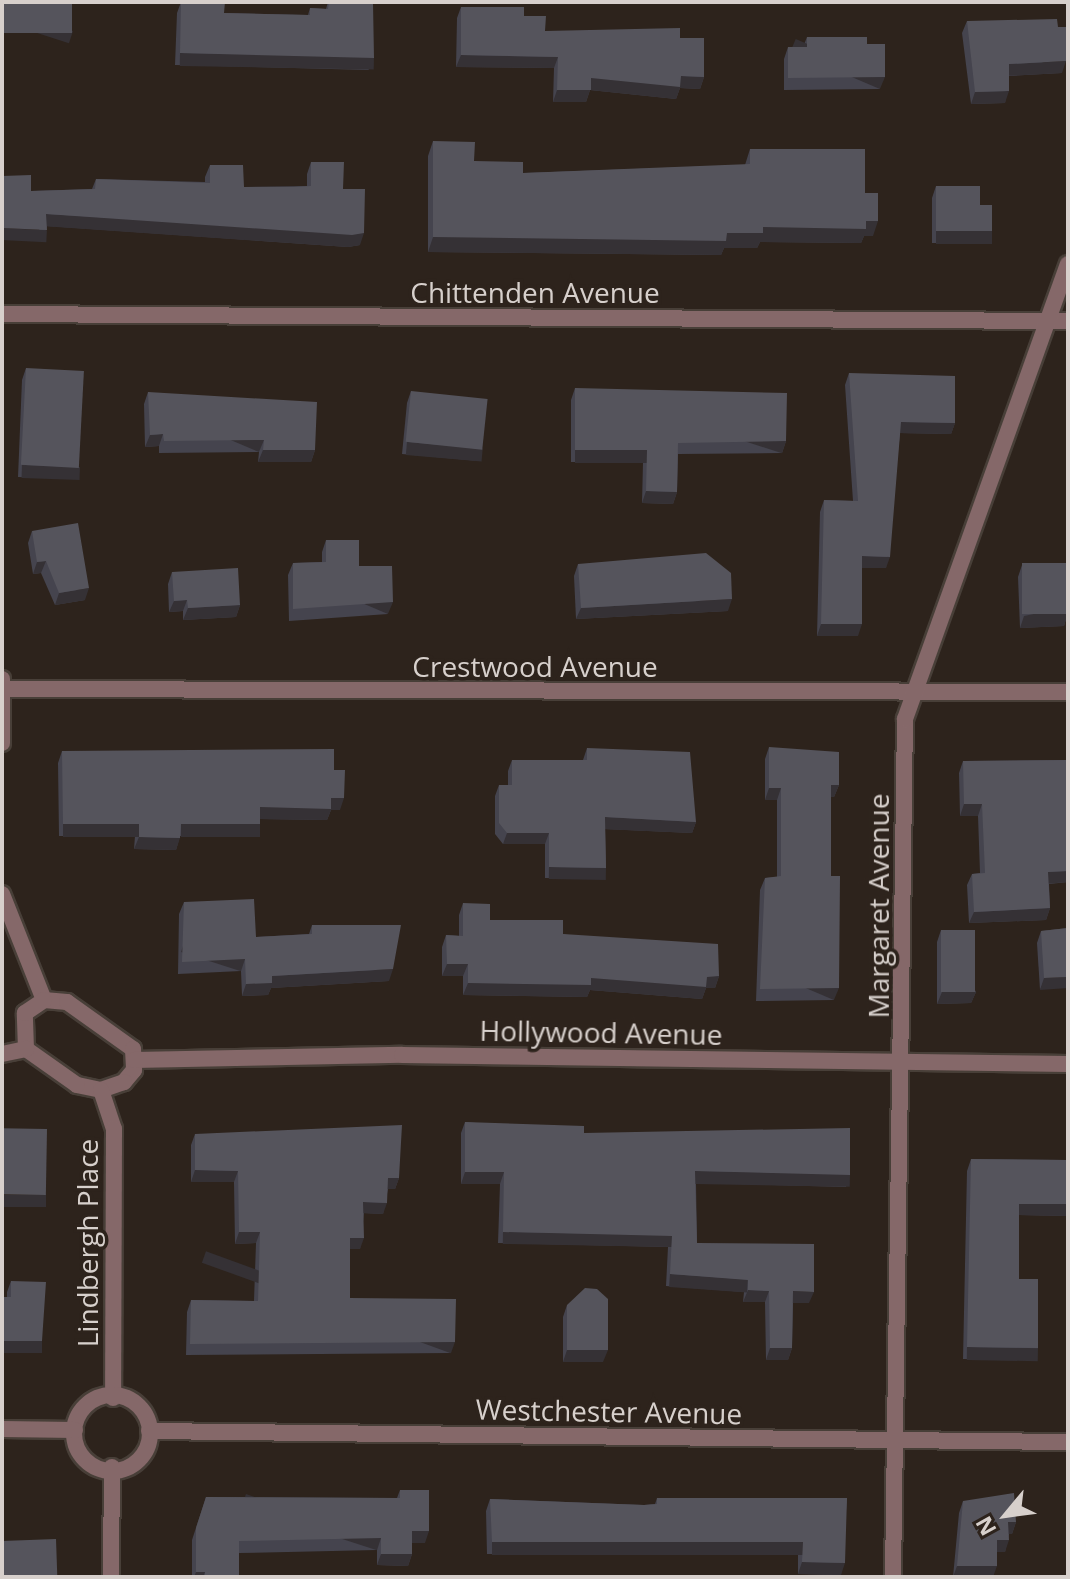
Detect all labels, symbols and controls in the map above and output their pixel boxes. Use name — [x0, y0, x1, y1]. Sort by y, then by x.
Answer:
street label: Chittenden Avenue — [410, 275, 660, 309]
street label: Crestwood Avenue — [412, 649, 658, 683]
street label: Margaret Avenue — [861, 794, 895, 1018]
street label: Hollywood Avenue — [479, 1013, 723, 1051]
street label: Lindbergh Place — [70, 1139, 104, 1347]
street label: Westchester Avenue — [476, 1392, 742, 1430]
north arrow — [966, 1475, 1046, 1555]
text: N — [968, 1512, 1002, 1542]

